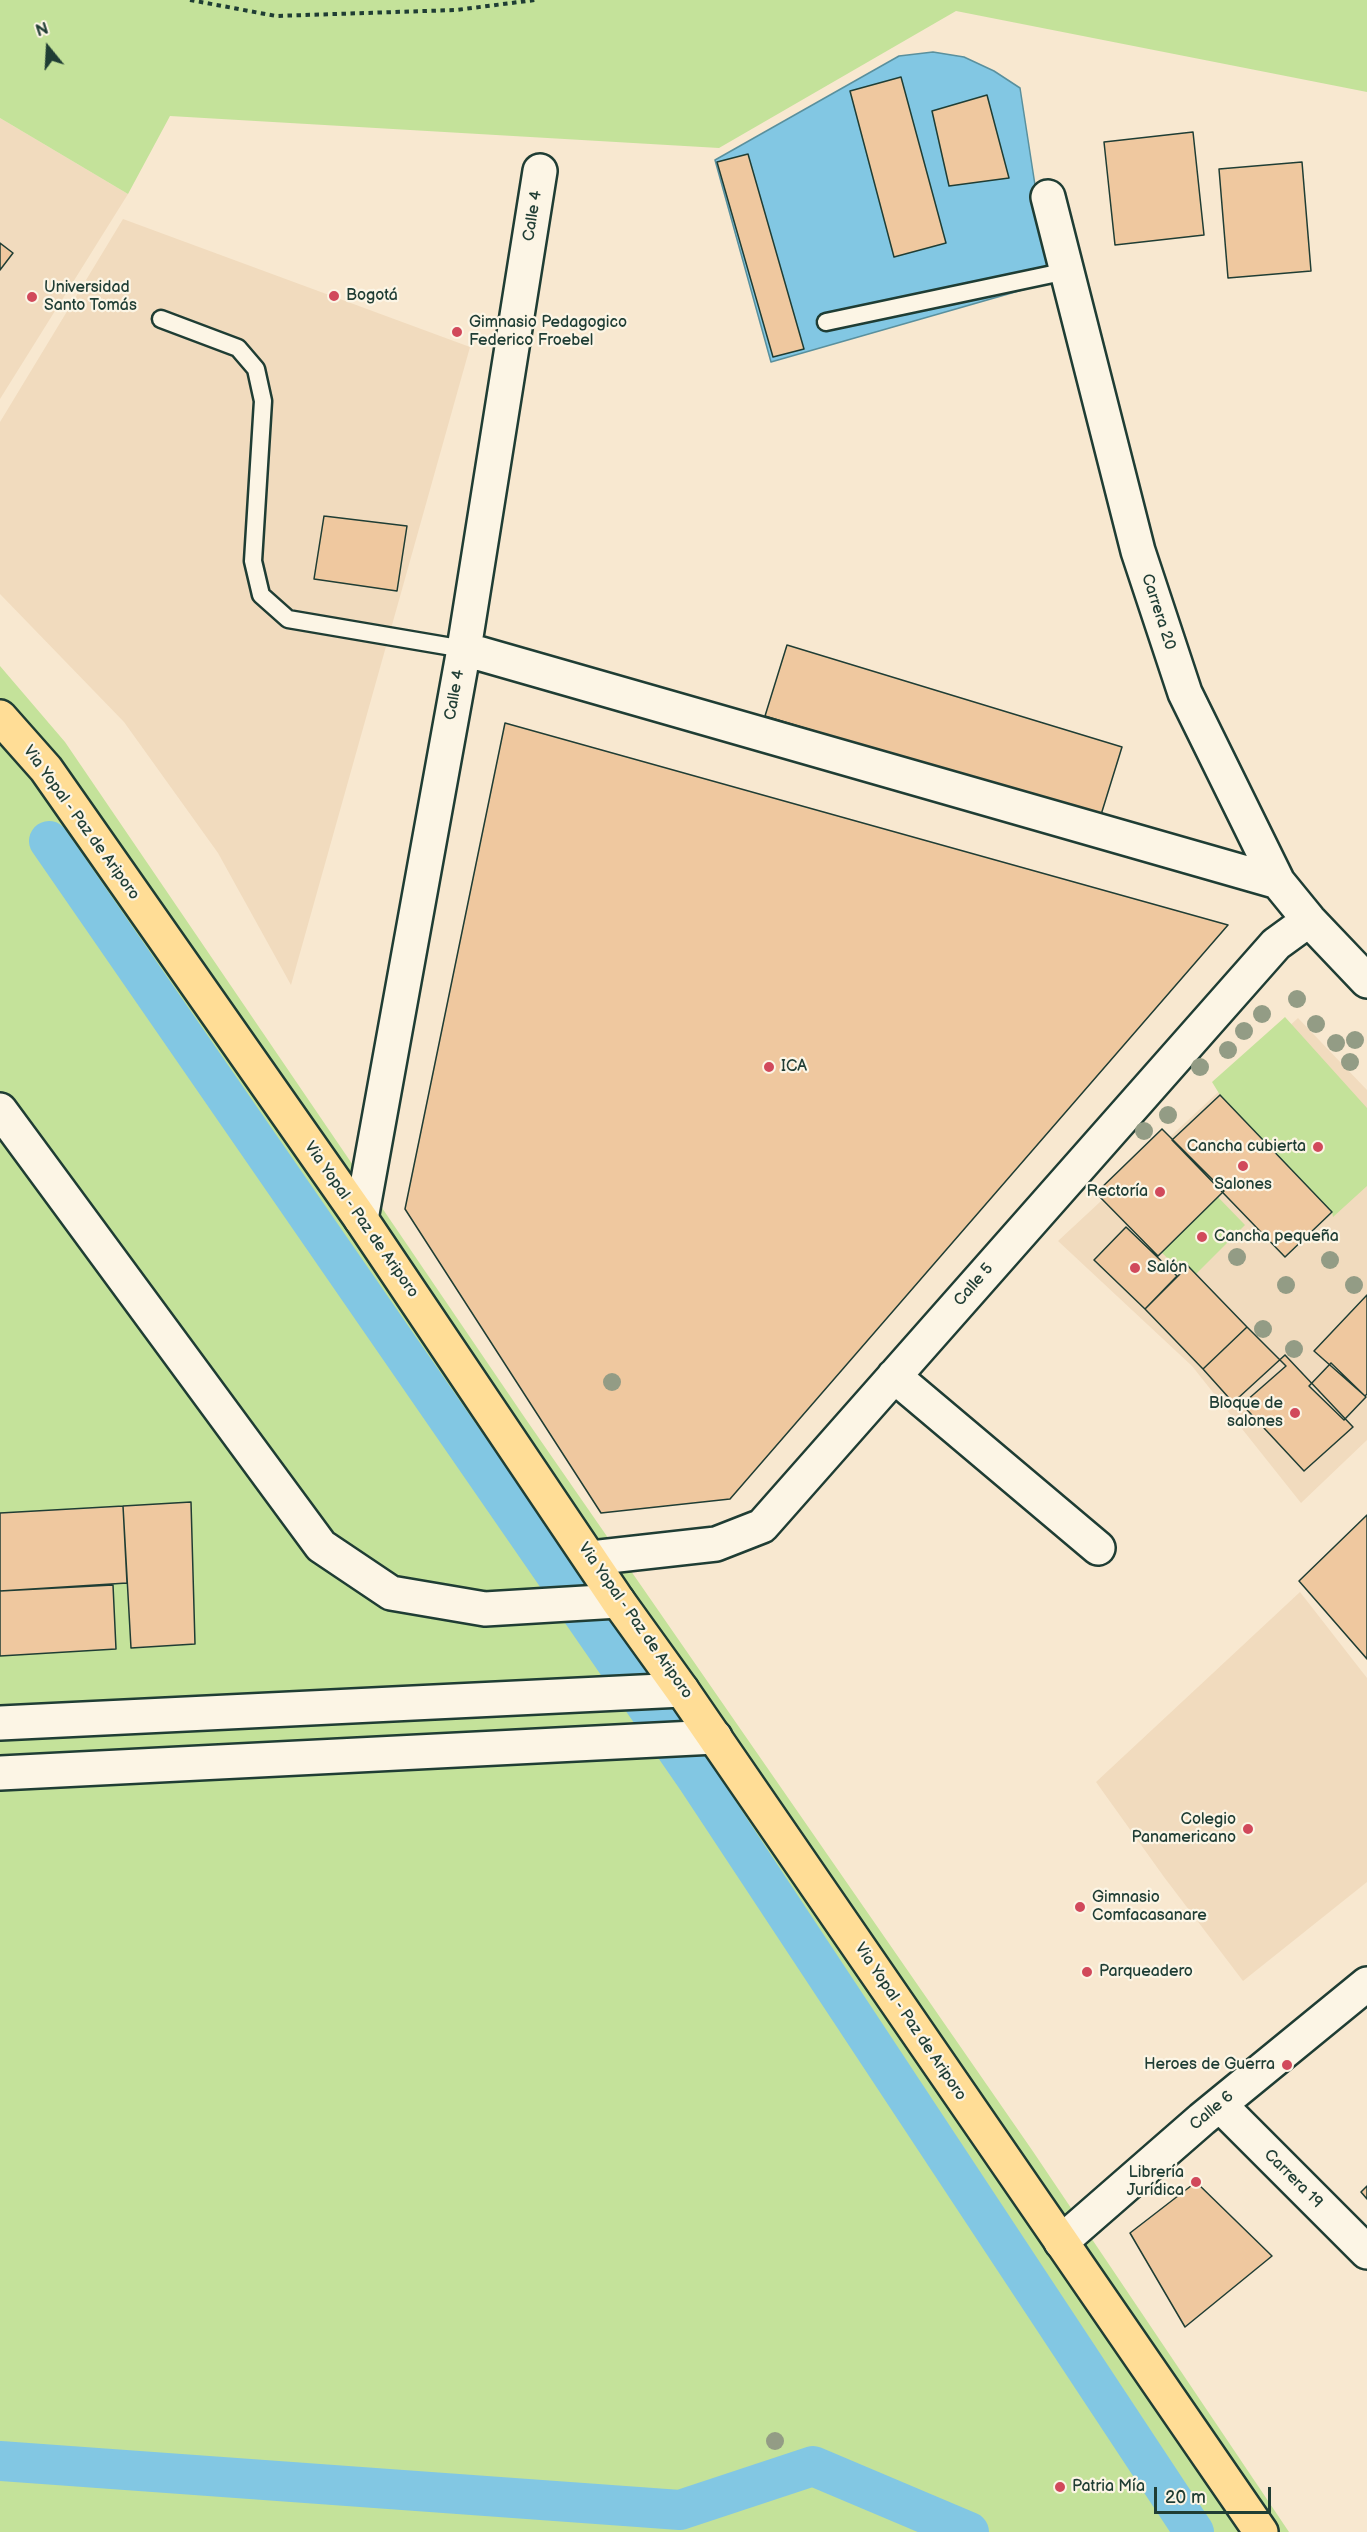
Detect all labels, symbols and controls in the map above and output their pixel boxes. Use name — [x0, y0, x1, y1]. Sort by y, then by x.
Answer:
north arrow — [18, 18, 78, 78]
text: N — [34, 20, 51, 41]
street label: Calle 4 — [520, 189, 546, 243]
place label: Universidad Santo Tomás — [44, 278, 137, 316]
place label: Bogotá — [346, 286, 398, 306]
marker: Bogotá — [327, 289, 341, 303]
marker: Universidad Santo Tomás — [25, 290, 39, 304]
place label: Gimnasio Pedagogico Federico Froebel — [469, 313, 627, 351]
marker: Gimnasio Pedagogico Federico Froebel — [450, 325, 464, 339]
street label: Carrera 20 — [1137, 572, 1179, 652]
street label: Calle 4 — [441, 668, 469, 722]
street label: Via Yopal - Paz de Ariporo — [19, 742, 143, 904]
place label: ICA — [781, 1057, 807, 1077]
marker: ICA — [762, 1060, 776, 1074]
place label: Cancha cubierta — [1187, 1137, 1306, 1157]
street label: Via Yopal - Paz de Ariporo — [300, 1138, 422, 1302]
marker: Cancha cubierta — [1311, 1140, 1325, 1154]
marker: Salones — [1236, 1159, 1250, 1173]
place label: Salones — [1214, 1175, 1272, 1195]
place label: Rectoría — [1086, 1182, 1148, 1202]
marker: Rectoría — [1153, 1185, 1167, 1199]
place label: Cancha pequeña — [1214, 1227, 1339, 1247]
marker: Cancha pequeña — [1195, 1230, 1209, 1244]
place label: Salón — [1147, 1258, 1187, 1278]
street label: Calle 5 — [950, 1260, 998, 1310]
marker: Salón — [1128, 1261, 1142, 1275]
place label: Bloque de salones — [1209, 1394, 1283, 1432]
marker: Bloque de salones — [1288, 1406, 1302, 1420]
street label: Via Yopal - Paz de Ariporo — [574, 1539, 696, 1703]
place label: Colegio Panamericano — [1132, 1810, 1236, 1848]
marker: Colegio Panamericano — [1241, 1822, 1255, 1836]
place label: Gimnasio Comfacasanare — [1092, 1888, 1207, 1926]
marker: Gimnasio Comfacasanare — [1073, 1900, 1087, 1914]
street label: Via Yopal - Paz de Ariporo — [850, 1939, 970, 2105]
place label: Parqueadero — [1099, 1962, 1193, 1982]
marker: Parqueadero — [1080, 1965, 1094, 1979]
place label: Heroes de Guerra — [1144, 2055, 1275, 2075]
marker: Heroes de Guerra — [1280, 2058, 1294, 2072]
street label: Calle 6 — [1186, 2087, 1238, 2135]
street label: Carrera 19 — [1260, 2146, 1326, 2212]
place label: Librería Jurídica — [1127, 2163, 1184, 2201]
marker: Librería Jurídica — [1189, 2175, 1203, 2189]
scale bar — [1157, 2475, 1274, 2513]
place label: Patria Mía — [1072, 2477, 1145, 2497]
marker: Patria Mía — [1053, 2480, 1067, 2494]
text: 20 m — [1165, 2487, 1206, 2508]

